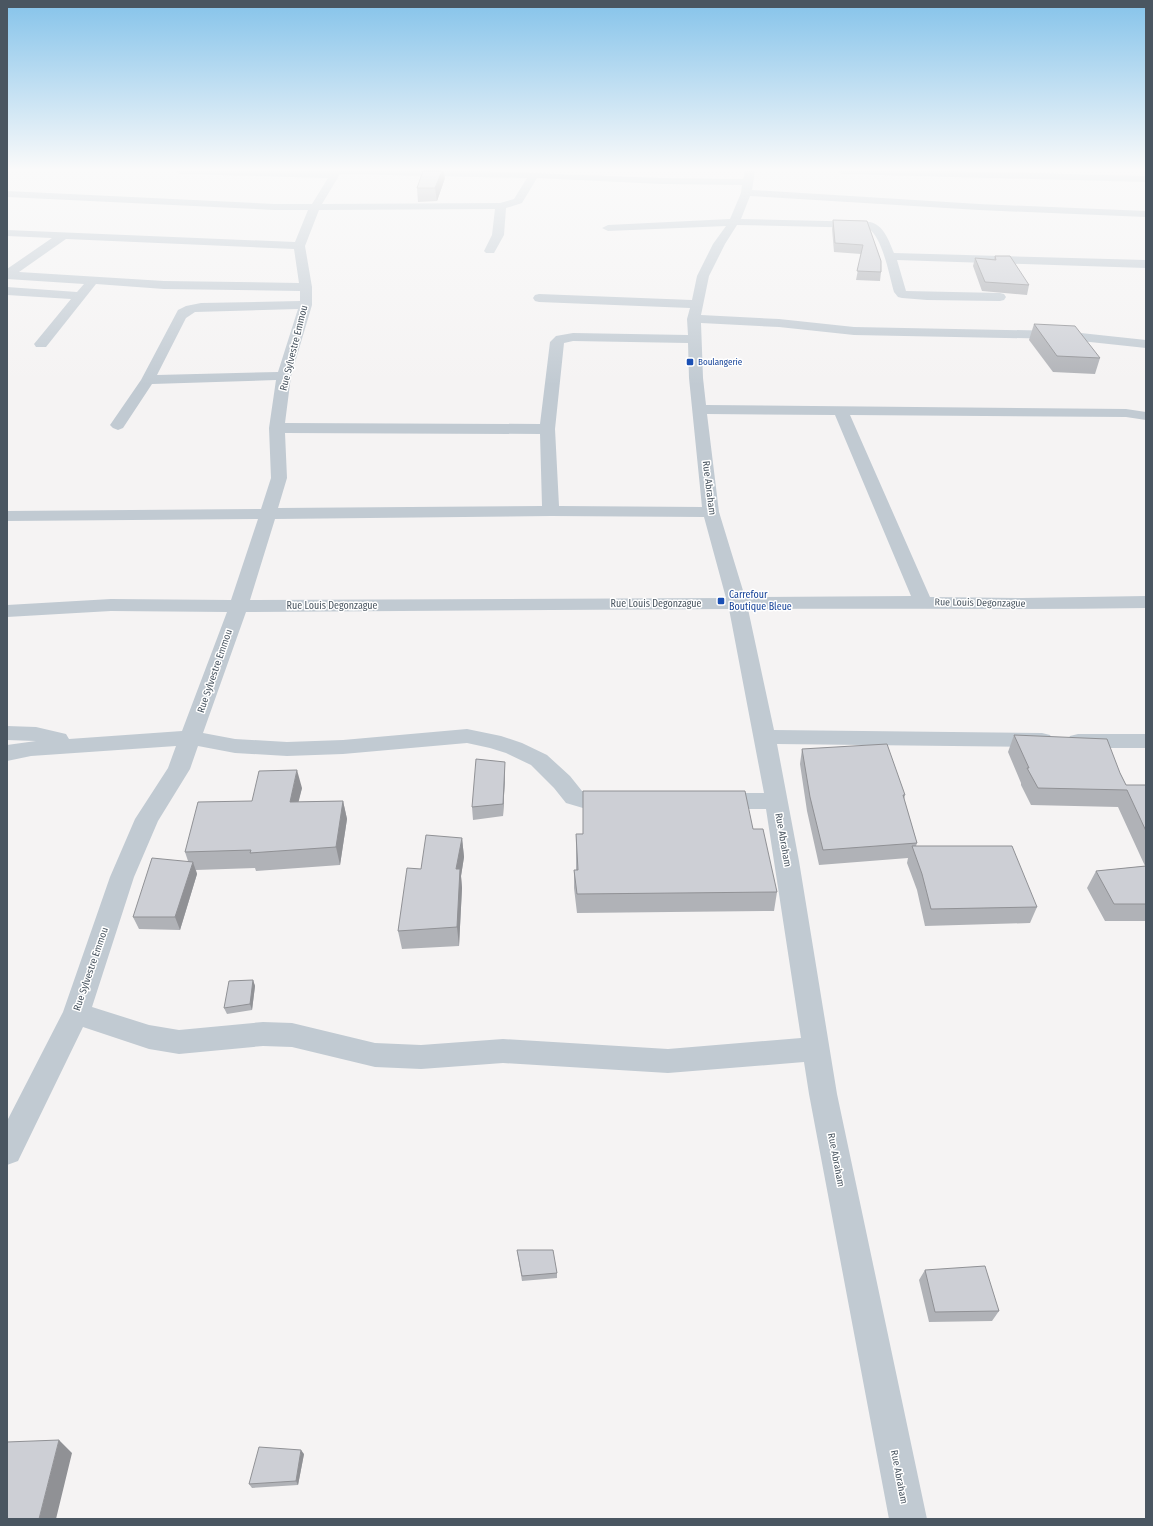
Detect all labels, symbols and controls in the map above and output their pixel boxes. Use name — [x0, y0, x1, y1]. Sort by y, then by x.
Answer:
street label: Rue Sylvestre Emmou — [278, 304, 310, 392]
marker: Boulangerie — [685, 357, 695, 367]
place label: Boulangerie — [698, 357, 743, 367]
street label: Rue Abraham — [700, 460, 718, 516]
place label: Carrefour Boutique Bleue — [729, 589, 792, 613]
marker: Carrefour Boutique Bleue — [716, 596, 726, 606]
street label: Rue Louis Degonzague — [934, 596, 1026, 610]
street label: Rue Louis Degonzague — [610, 598, 702, 610]
street label: Rue Louis Degonzague — [286, 600, 378, 612]
street label: Rue Sylvestre Emmou — [195, 628, 235, 714]
street label: Rue Abraham — [772, 812, 794, 868]
street label: Rue Sylvestre Emmou — [71, 926, 111, 1012]
street label: Rue Abraham — [825, 1132, 847, 1188]
street label: Rue Abraham — [888, 1449, 910, 1505]

